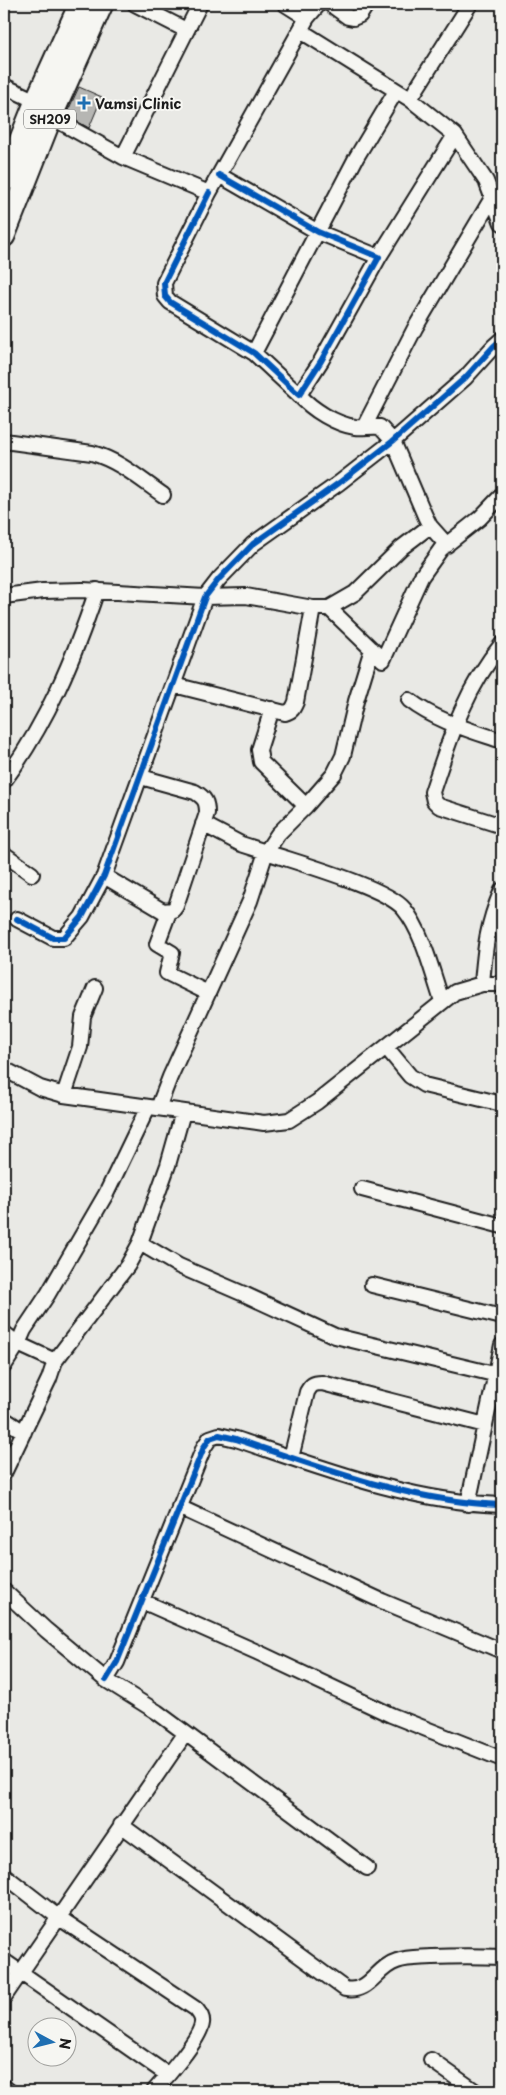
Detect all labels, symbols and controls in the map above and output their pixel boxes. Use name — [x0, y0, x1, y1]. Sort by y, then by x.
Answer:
place label: Vamsi Clinic — [95, 93, 181, 114]
marker: Vamsi Clinic — [77, 96, 91, 110]
road number: SH209 — [24, 110, 76, 128]
north arrow — [28, 2018, 78, 2068]
text: N — [54, 2037, 76, 2050]

